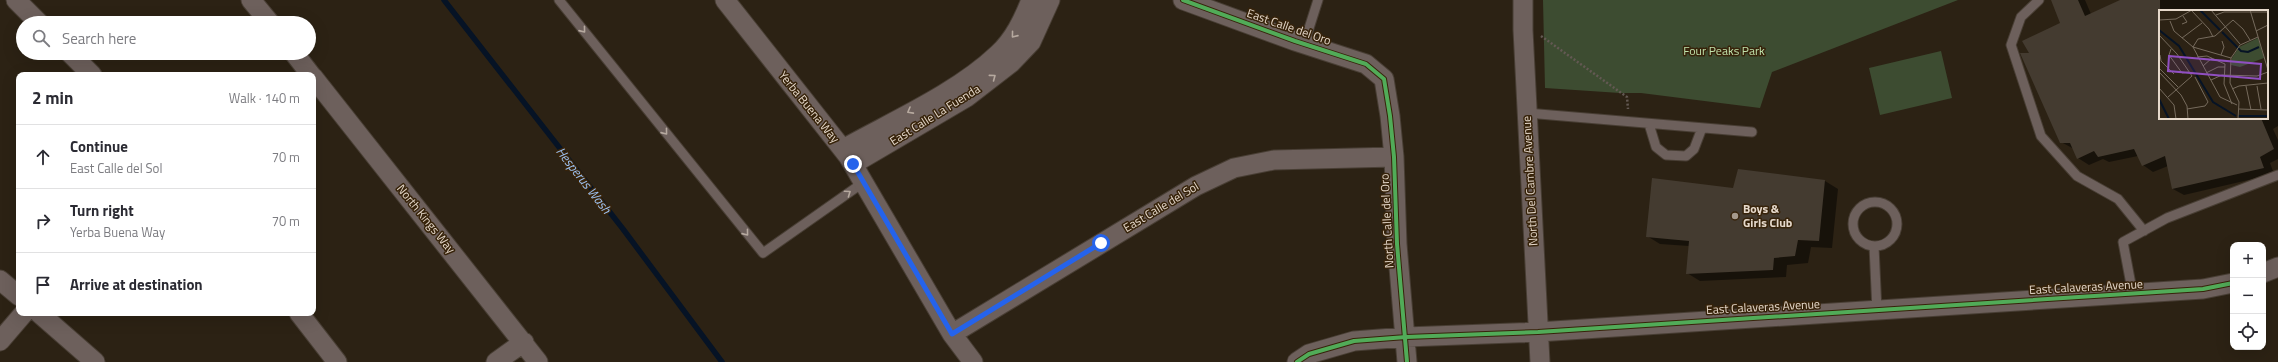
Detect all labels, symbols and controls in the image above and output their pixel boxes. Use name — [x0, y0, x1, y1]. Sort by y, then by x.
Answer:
street label: East Calle del Oro — [1244, 3, 1334, 50]
inset map — [2159, 10, 2268, 119]
search box — [16, 16, 316, 60]
one-way arrow — [578, 26, 585, 33]
icon: search — [30, 27, 52, 49]
text: Search here — [62, 27, 136, 50]
one-way arrow — [1011, 30, 1018, 37]
park label: Four Peaks Park — [1683, 41, 1765, 60]
street label: Yerba Buena Way — [774, 67, 845, 147]
one-way arrow — [989, 74, 996, 82]
street label: East Calle La Fuenda — [886, 79, 984, 150]
text: 2 min — [32, 85, 73, 111]
text: Walk · 140 m — [229, 88, 300, 108]
one-way arrow — [907, 107, 915, 114]
street label: North Del Cambre Avenue — [1517, 116, 1542, 247]
one-way arrow — [660, 127, 667, 134]
text: Continue — [70, 135, 128, 158]
water label: Hesperus Wash — [551, 142, 617, 218]
icon: ahead — [32, 146, 54, 168]
text: 70 m — [272, 147, 300, 167]
route end — [844, 155, 862, 173]
text: East Calle del Sol — [70, 158, 162, 178]
street label: North Calle del Oro — [1375, 173, 1398, 269]
street label: East Calle del Sol — [1119, 176, 1202, 237]
street label: North Kings Way — [392, 180, 460, 258]
one-way arrow — [844, 190, 851, 198]
text: Turn right — [70, 199, 134, 222]
place label: Boys & Girls Club — [1743, 199, 1793, 232]
icon: right — [32, 210, 54, 232]
text: 70 m — [272, 211, 300, 231]
marker: Boys & Girls Club — [1730, 211, 1740, 221]
text: Yerba Buena Way — [70, 222, 165, 242]
one-way arrow — [742, 228, 749, 235]
route start — [1092, 234, 1110, 252]
map controls — [2230, 242, 2266, 350]
button: + — [2230, 242, 2266, 278]
text: Arrive at destination — [70, 273, 203, 296]
icon: arrive — [32, 274, 54, 296]
street label: East Calaveras Avenue — [2029, 274, 2143, 299]
button: − — [2230, 278, 2266, 314]
street label: East Calaveras Avenue — [1706, 294, 1820, 319]
button: locate — [2230, 314, 2266, 350]

